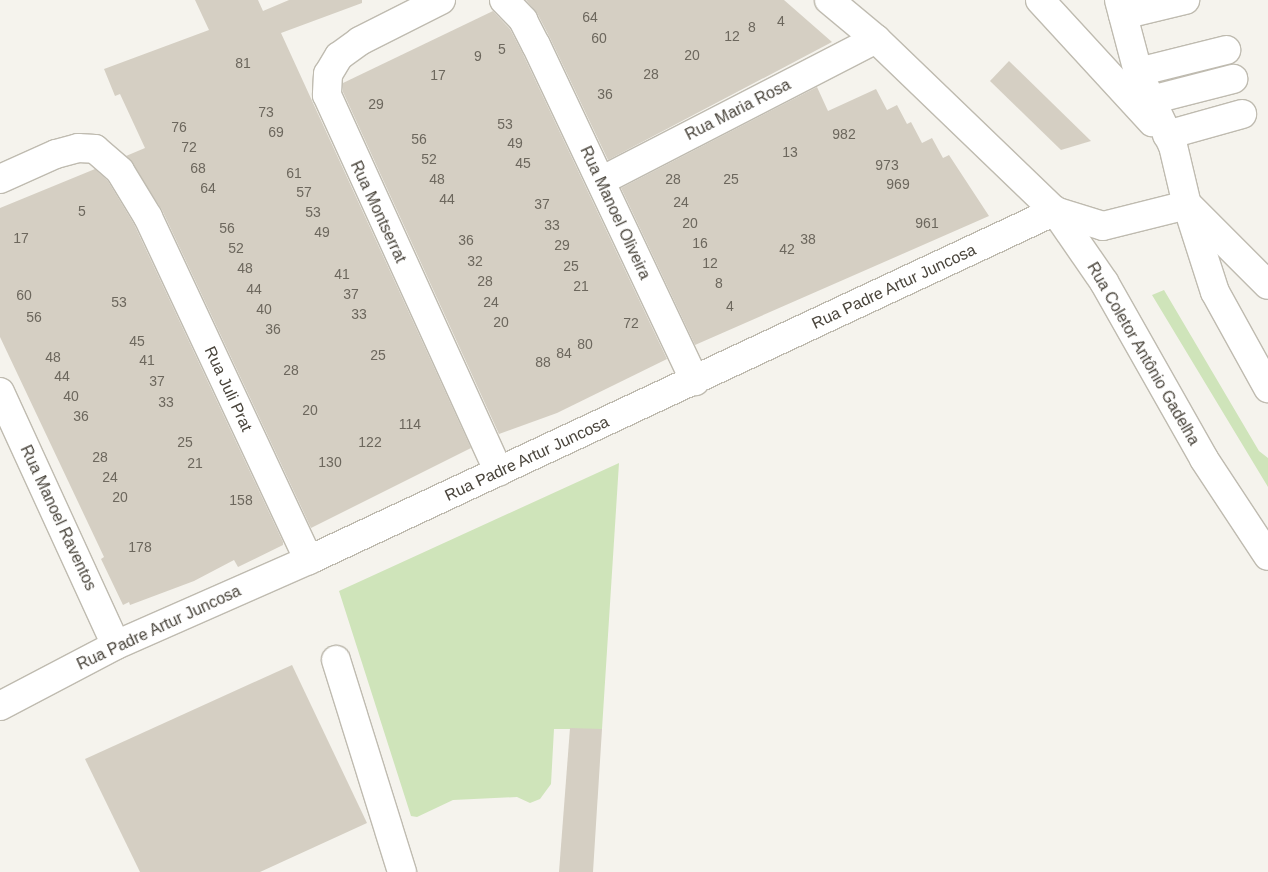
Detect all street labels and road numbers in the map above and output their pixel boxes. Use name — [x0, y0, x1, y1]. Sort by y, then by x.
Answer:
street label: Rua Maria Rosa — [682, 75, 794, 145]
street label: Rua Manoel Oliveira — [576, 143, 654, 283]
street label: Rua Montserrat — [346, 158, 410, 266]
street label: Rua Padre Artur Juncosa — [809, 240, 979, 334]
street label: Rua Coletor Antônio Gadelha — [1082, 259, 1204, 449]
street label: Rua Juli Prat — [200, 343, 256, 435]
street label: Rua Padre Artur Juncosa — [442, 412, 612, 506]
street label: Rua Manoel Raventos — [16, 442, 100, 594]
street label: Rua Padre Artur Juncosa — [74, 581, 244, 675]

